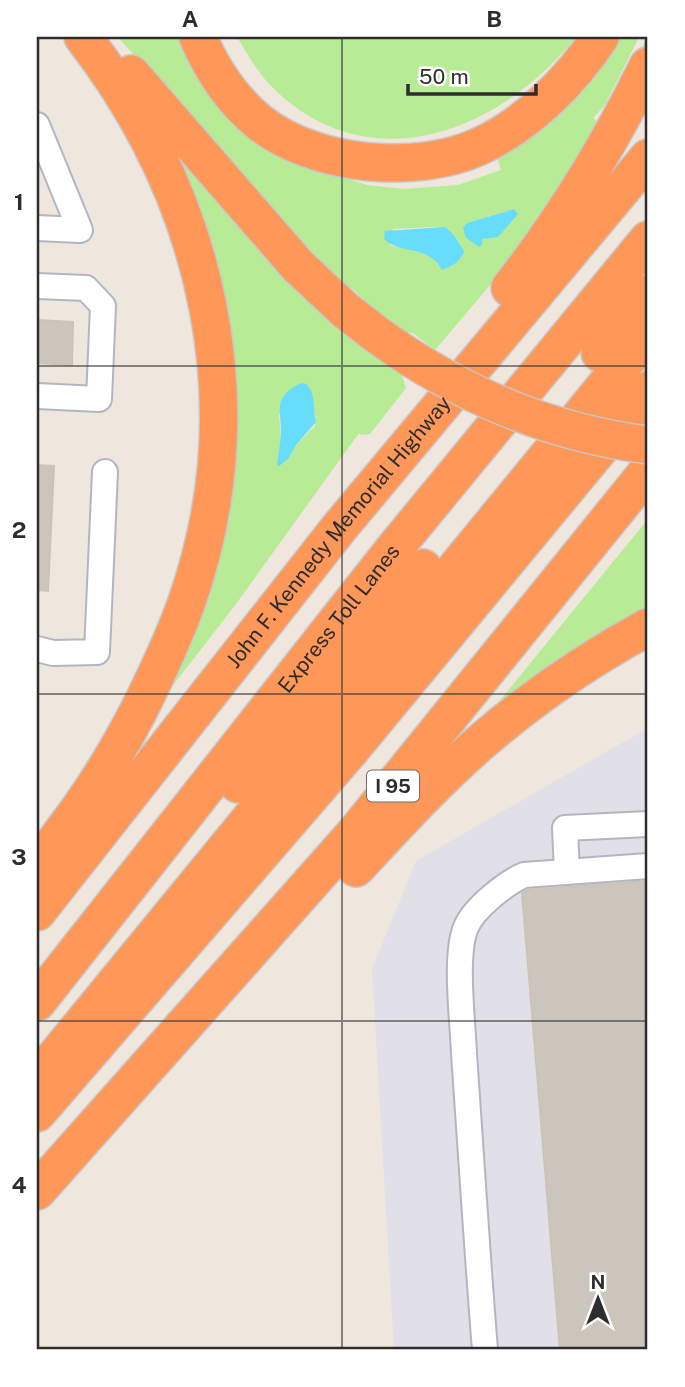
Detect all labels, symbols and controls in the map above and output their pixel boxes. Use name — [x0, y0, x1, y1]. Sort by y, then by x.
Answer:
text: A — [182, 5, 199, 32]
text: B — [486, 5, 502, 32]
scale bar — [408, 52, 536, 96]
text: 50 m — [419, 64, 469, 89]
text: 1 — [14, 188, 24, 215]
street label: John F. Kennedy Memorial Highway — [221, 391, 456, 673]
text: 2 — [12, 516, 26, 543]
street label: Express Toll Lanes — [273, 539, 405, 698]
road number: I 95 — [367, 771, 419, 802]
text: 3 — [11, 843, 27, 870]
text: 4 — [11, 1171, 27, 1198]
north arrow — [562, 1264, 632, 1334]
text: N — [591, 1271, 605, 1293]

